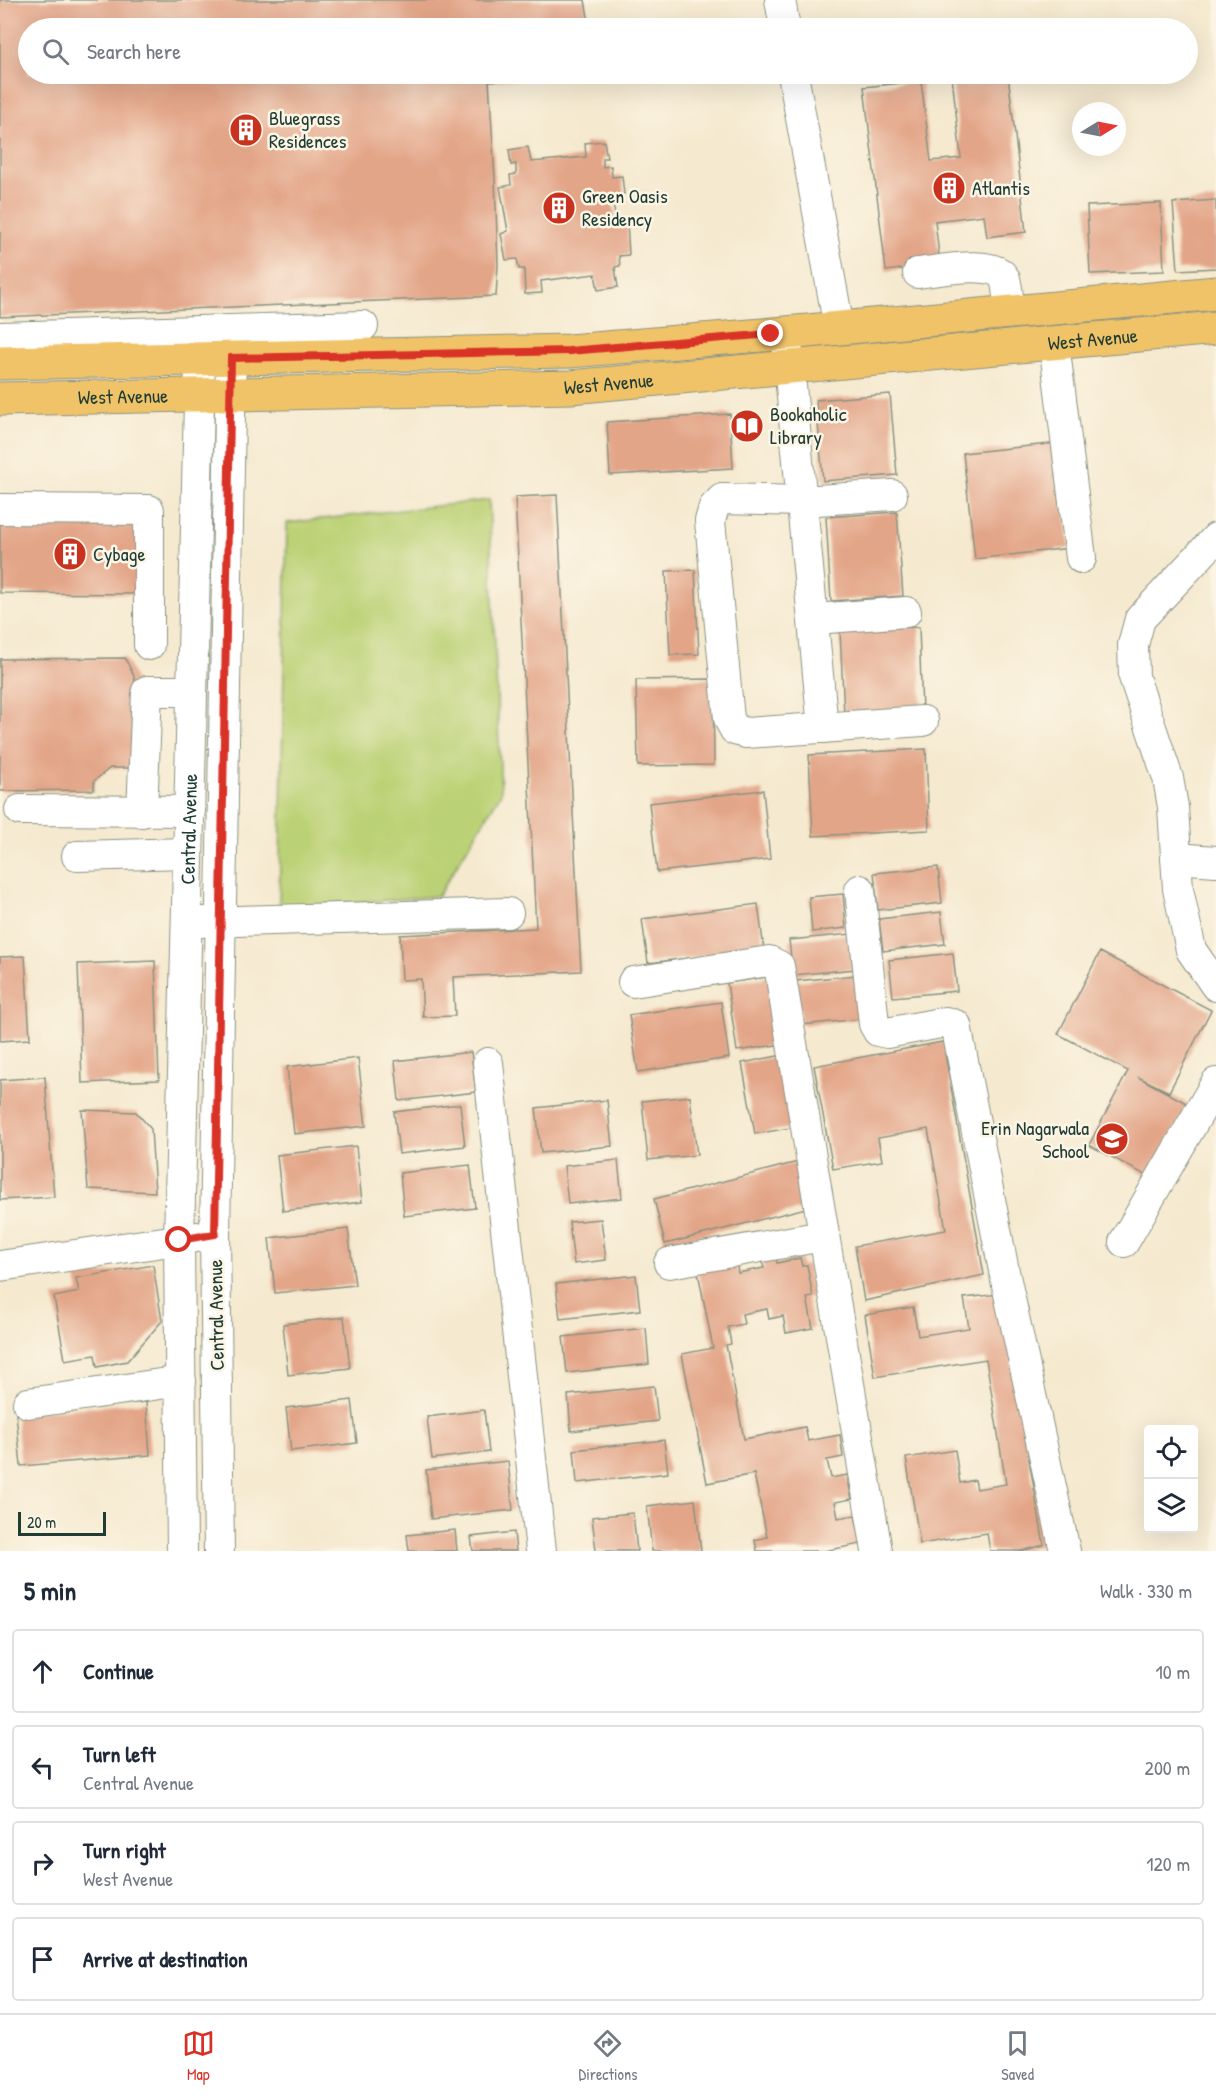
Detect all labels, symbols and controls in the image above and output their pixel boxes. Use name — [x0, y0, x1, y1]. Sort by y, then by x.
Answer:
search box — [18, 18, 1198, 84]
icon: search — [39, 35, 72, 68]
text: Search here — [87, 36, 181, 66]
north arrow — [1072, 102, 1126, 156]
place label: Bluegrass Residences — [269, 104, 347, 154]
building icon: Bluegrass Residences — [228, 112, 264, 148]
building icon: Atlantis — [931, 170, 967, 206]
place label: Atlantis — [972, 174, 1030, 201]
place label: Green Oasis Residency — [582, 182, 668, 232]
building icon: Green Oasis Residency — [541, 190, 577, 226]
route end — [757, 320, 783, 346]
street label: West Avenue — [1046, 321, 1139, 356]
street label: West Avenue — [563, 365, 655, 400]
street label: West Avenue — [78, 381, 168, 410]
place label: Bookaholic Library — [770, 400, 847, 450]
library icon: Bookaholic Library — [729, 408, 765, 444]
building icon: Cybage — [52, 536, 88, 572]
place label: Cybage — [93, 540, 145, 567]
street label: Central Avenue — [173, 773, 203, 885]
place label: Erin Nagarwala School — [981, 1114, 1090, 1164]
school or university icon: Erin Nagarwala School — [1094, 1121, 1130, 1157]
route start — [165, 1226, 191, 1252]
street label: Central Avenue — [201, 1259, 230, 1371]
map controls — [1144, 1425, 1198, 1533]
button: locate — [1144, 1425, 1198, 1479]
button: layers — [1144, 1479, 1198, 1533]
scale bar — [18, 1509, 106, 1536]
text: 20 m — [27, 1511, 56, 1533]
text: 5 min — [24, 1573, 76, 1608]
text: Walk · 330 m — [1100, 1577, 1192, 1604]
icon: ahead — [26, 1655, 59, 1688]
text: Continue — [83, 1656, 154, 1686]
text: 10 m — [1156, 1658, 1190, 1685]
text: Turn left — [83, 1739, 156, 1769]
icon: left — [26, 1751, 59, 1784]
text: 200 m — [1145, 1754, 1190, 1781]
text: Central Avenue — [83, 1769, 194, 1796]
text: Turn right — [83, 1835, 166, 1865]
icon: right — [26, 1847, 59, 1880]
text: 120 m — [1146, 1850, 1190, 1877]
text: West Avenue — [83, 1865, 173, 1892]
icon: arrive — [26, 1943, 59, 1976]
text: Arrive at destination — [83, 1944, 248, 1974]
tab: Map — [182, 2027, 215, 2085]
tab: Directions — [579, 2027, 637, 2085]
tab: Saved — [1001, 2027, 1034, 2085]

